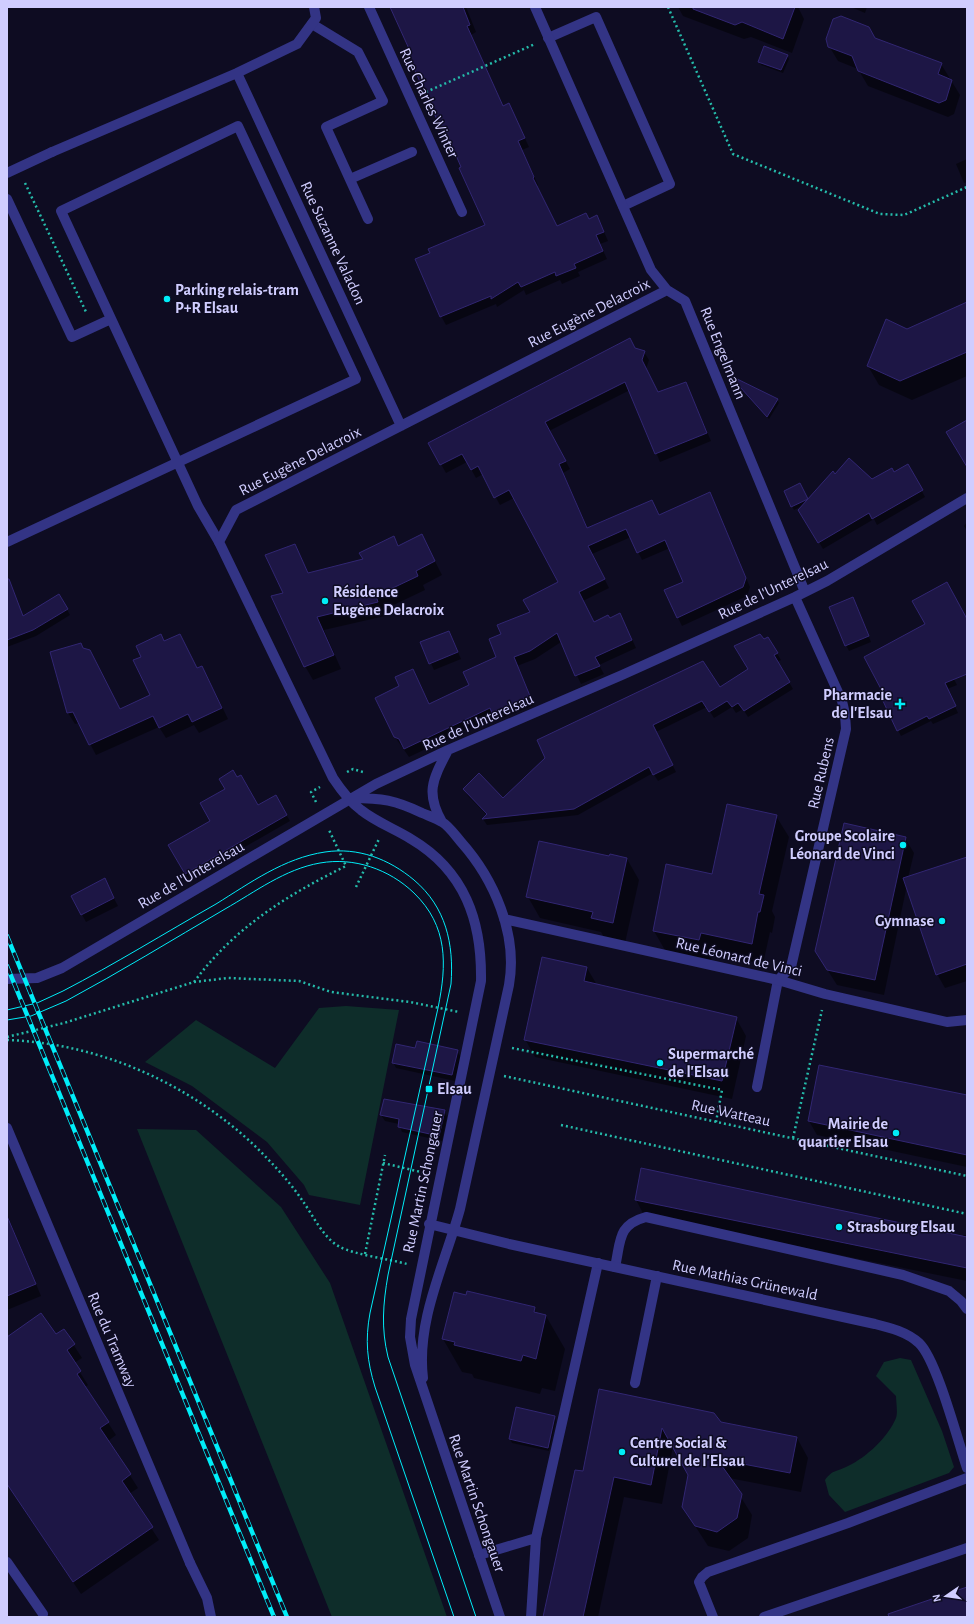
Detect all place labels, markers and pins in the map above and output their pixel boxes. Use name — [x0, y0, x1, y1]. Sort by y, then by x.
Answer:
place label: Parking relais-tram P+R Elsau — [175, 282, 299, 316]
marker: Parking relais-tram P+R Elsau — [162, 294, 172, 304]
place label: Résidence Eugène Delacroix — [333, 584, 445, 618]
marker: Résidence Eugène Delacroix — [320, 596, 330, 606]
place label: Pharmacie de l'Elsau — [823, 687, 893, 721]
marker: Pharmacie de l'Elsau — [895, 699, 905, 709]
place label: Groupe Scolaire Léonard de Vinci — [790, 828, 895, 862]
marker: Groupe Scolaire Léonard de Vinci — [898, 840, 908, 850]
place label: Gymnase — [875, 913, 934, 930]
marker: Gymnase — [937, 916, 947, 926]
place label: Supermarché de l'Elsau — [668, 1046, 754, 1080]
marker: Supermarché de l'Elsau — [655, 1058, 665, 1068]
place label: Elsau — [437, 1081, 472, 1097]
marker: Elsau — [424, 1084, 434, 1094]
place label: Mairie de quartier Elsau — [798, 1116, 889, 1150]
marker: Mairie de quartier Elsau — [891, 1128, 901, 1138]
place label: Strasbourg Elsau — [847, 1219, 955, 1235]
marker: Strasbourg Elsau — [834, 1222, 844, 1232]
place label: Centre Social & Culturel de l'Elsau — [630, 1435, 745, 1469]
marker: Centre Social & Culturel de l'Elsau — [617, 1447, 627, 1457]

